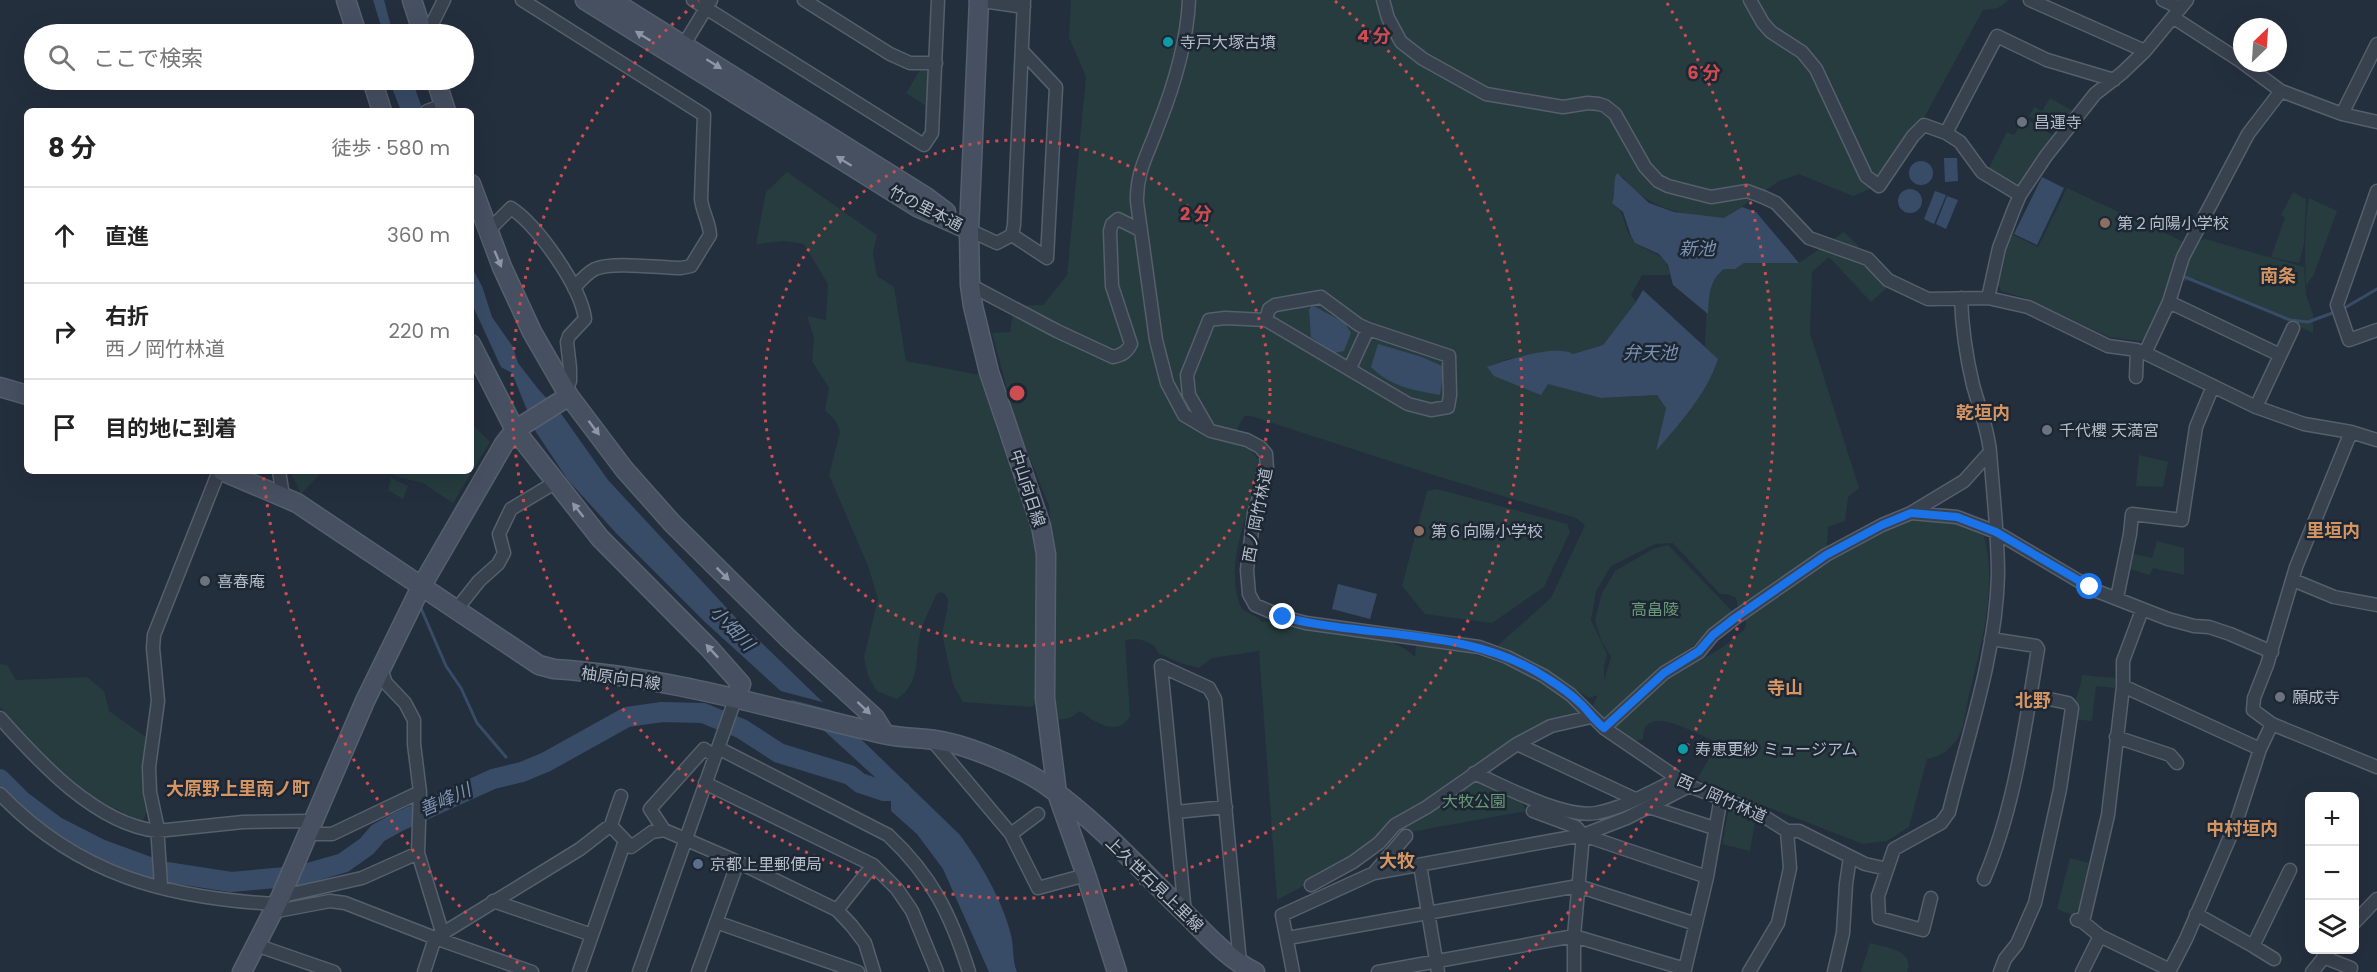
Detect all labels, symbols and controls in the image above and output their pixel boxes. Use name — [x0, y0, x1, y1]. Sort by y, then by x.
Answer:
north arrow — [2233, 18, 2287, 72]
text: 4 分 — [1357, 23, 1391, 48]
search box — [24, 24, 474, 90]
one-way arrow — [635, 31, 651, 42]
place label: 寺戸大塚古墳 — [1180, 31, 1276, 54]
marker: 寺戸大塚古墳 — [1161, 35, 1175, 49]
icon: search — [45, 41, 78, 74]
text: ここで検索 — [93, 43, 203, 74]
one-way arrow — [706, 59, 722, 70]
text: 6 分 — [1687, 60, 1721, 85]
place label: 昌運寺 — [2034, 111, 2082, 134]
marker: 昌運寺 — [2015, 115, 2029, 129]
text: 8 分 — [48, 130, 96, 166]
text: 徒歩 · 580 m — [331, 134, 450, 162]
one-way arrow — [836, 156, 852, 167]
street label: 竹の里本通 — [885, 180, 967, 237]
text: 2 分 — [1180, 201, 1212, 226]
place label: 第２向陽小学校 — [2117, 212, 2229, 235]
marker: 第２向陽小学校 — [2098, 216, 2112, 230]
icon: ahead — [48, 219, 81, 252]
text: 直進 — [105, 221, 149, 252]
text: 360 m — [387, 221, 450, 249]
water label: 新池 — [1679, 236, 1717, 261]
one-way arrow — [493, 250, 503, 268]
district label: 南条 — [2260, 263, 2296, 288]
text: 右折 — [105, 301, 149, 332]
icon: right — [48, 315, 81, 348]
text: 220 m — [389, 317, 450, 345]
text: 西ノ岡竹林道 — [105, 335, 225, 363]
water label: 弁天池 — [1623, 340, 1679, 365]
centre of rings — [1007, 383, 1027, 403]
district label: 乾垣内 — [1956, 400, 2010, 425]
icon: arrive — [48, 411, 81, 444]
text: 目的地に到着 — [105, 413, 237, 444]
place label: 千代櫻 天満宮 — [2059, 419, 2159, 442]
one-way arrow — [587, 421, 599, 436]
marker: 千代櫻 天満宮 — [2040, 423, 2054, 437]
street label: 中山向日線 — [1004, 447, 1051, 530]
street label: 西ノ岡竹林道 — [1237, 466, 1278, 564]
one-way arrow — [572, 502, 584, 517]
district label: 里垣内 — [2306, 518, 2360, 543]
place label: 第６向陽小学校 — [1431, 520, 1543, 543]
marker: 第６向陽小学校 — [1412, 524, 1426, 538]
one-way arrow — [716, 566, 730, 580]
place label: 喜春庵 — [217, 570, 265, 593]
route start — [2076, 573, 2102, 599]
marker: 喜春庵 — [198, 574, 212, 588]
park label: 高畠陵 — [1631, 598, 1679, 621]
water label: 小畑川 — [705, 600, 761, 657]
route end — [1269, 603, 1295, 629]
one-way arrow — [705, 645, 719, 659]
street label: 柚原向日線 — [580, 662, 662, 695]
district label: 寺山 — [1767, 675, 1803, 700]
place label: 願成寺 — [2292, 686, 2340, 709]
district label: 北野 — [2015, 688, 2051, 713]
marker: 願成寺 — [2273, 690, 2287, 704]
one-way arrow — [857, 701, 872, 715]
place label: 寿恵更紗 ミュージアム — [1695, 738, 1858, 761]
marker: 寿恵更紗 ミュージアム — [1676, 742, 1690, 756]
street label: 西ノ岡竹林道 — [1673, 768, 1770, 828]
district label: 大原野上里南ノ町 — [166, 776, 310, 801]
water label: 善峰川 — [415, 776, 476, 822]
park label: 大牧公園 — [1442, 790, 1506, 813]
map controls — [2305, 792, 2359, 954]
button: + — [2305, 792, 2359, 846]
district label: 中村垣内 — [2206, 816, 2278, 841]
street label: 上久世石見上里線 — [1101, 832, 1209, 937]
button: − — [2305, 846, 2359, 900]
district label: 大牧 — [1379, 848, 1415, 873]
place label: 京都上里郵便局 — [710, 853, 822, 876]
marker: 京都上里郵便局 — [691, 857, 705, 871]
button: layers — [2305, 900, 2359, 954]

